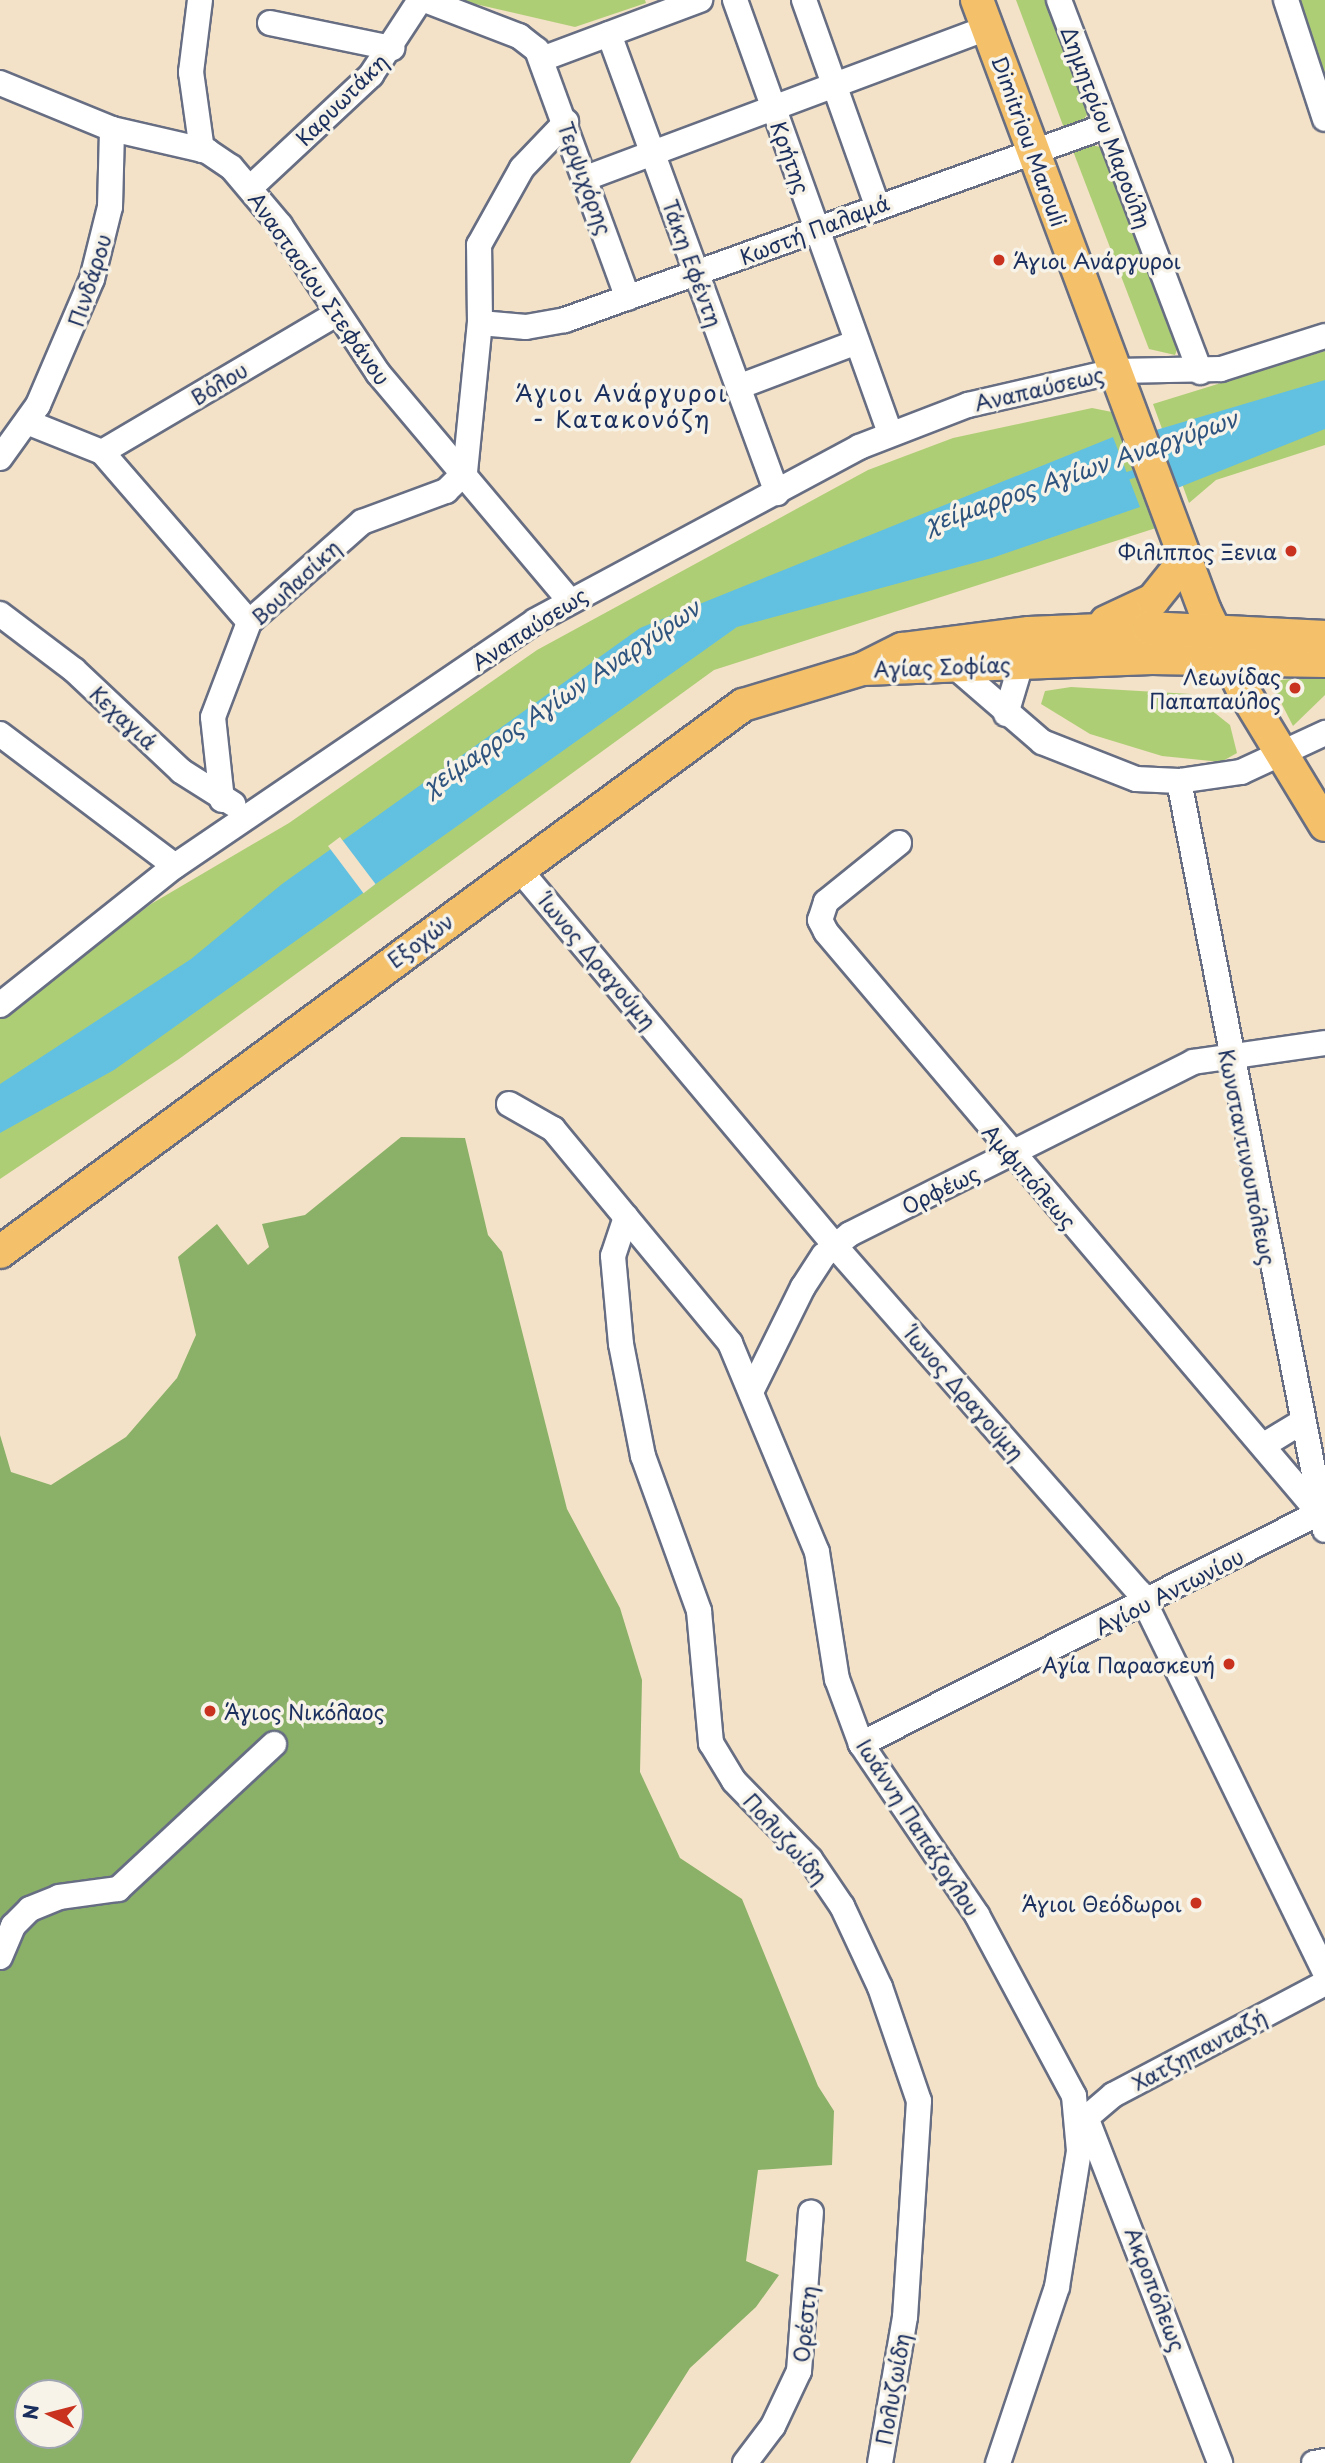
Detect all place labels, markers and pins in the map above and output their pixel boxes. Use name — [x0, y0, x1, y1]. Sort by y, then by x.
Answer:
place label: Άγιοι Ανάργυροι — [1013, 247, 1181, 273]
marker: Άγιοι Ανάργυροι — [991, 252, 1007, 268]
place label: Φιλιππος Ξενια — [1116, 538, 1277, 564]
marker: Φιλιππος Ξενια — [1283, 543, 1299, 559]
place label: Λεωνίδας Παπαπαύλος — [1149, 663, 1281, 713]
marker: Λεωνίδας Παπαπαύλος — [1287, 680, 1303, 696]
place label: Αγία Παρασκευή — [1042, 1651, 1215, 1677]
marker: Αγία Παρασκευή — [1221, 1656, 1237, 1672]
place label: Άγιος Νικόλαος — [224, 1698, 385, 1724]
marker: Άγιος Νικόλαος — [202, 1703, 218, 1719]
place label: Άγιοι Θεόδωροι — [1021, 1890, 1182, 1916]
marker: Άγιοι Θεόδωροι — [1188, 1895, 1204, 1911]

